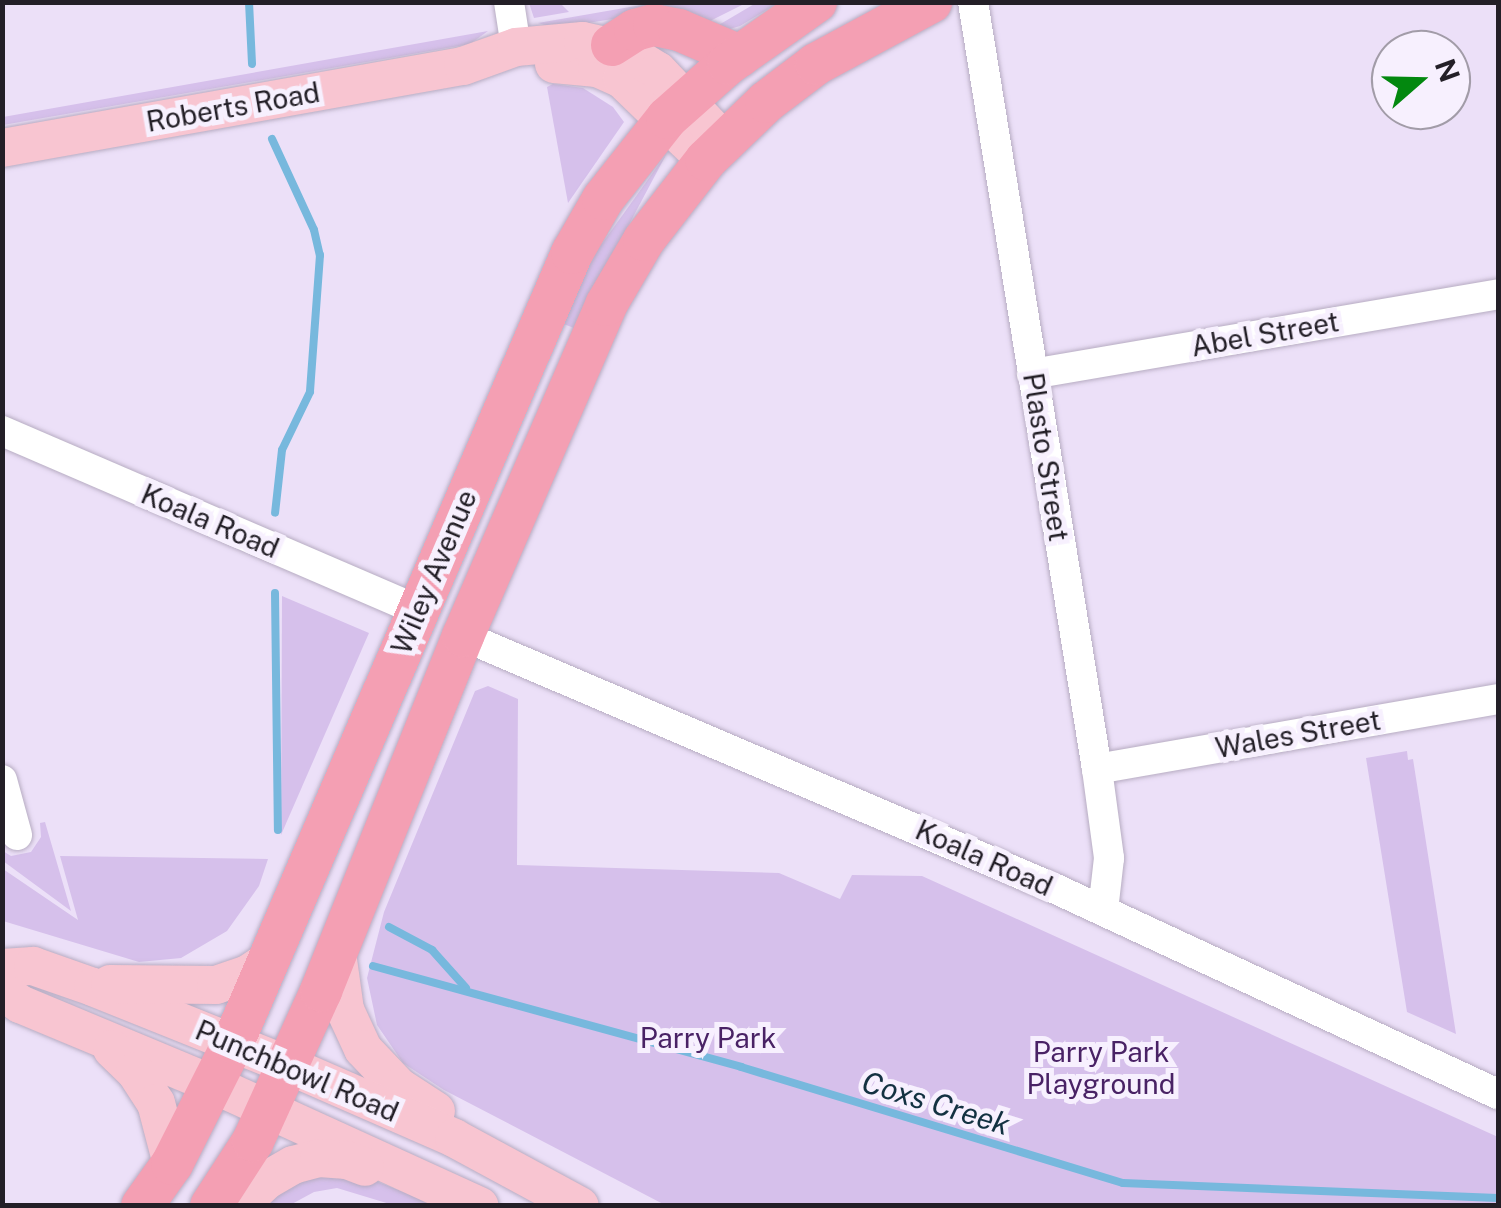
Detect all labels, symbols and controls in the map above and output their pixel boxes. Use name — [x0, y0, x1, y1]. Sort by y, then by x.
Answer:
north arrow — [1371, 30, 1471, 130]
text: N — [1429, 54, 1467, 86]
street label: Roberts Road — [144, 75, 322, 139]
street label: Abel Street — [1188, 304, 1342, 364]
street label: Plasto Street — [1016, 370, 1076, 544]
street label: Koala Road — [136, 477, 284, 565]
street label: Wiley Avenue — [384, 485, 484, 659]
street label: Wales Street — [1213, 703, 1383, 765]
street label: Koala Road — [910, 813, 1058, 903]
street label: Punchbowl Road — [190, 1013, 404, 1129]
park label: Parry Park — [640, 1021, 776, 1055]
park label: Parry Park Playground — [1027, 1035, 1175, 1101]
water label: Coxs Creek — [858, 1063, 1014, 1143]

